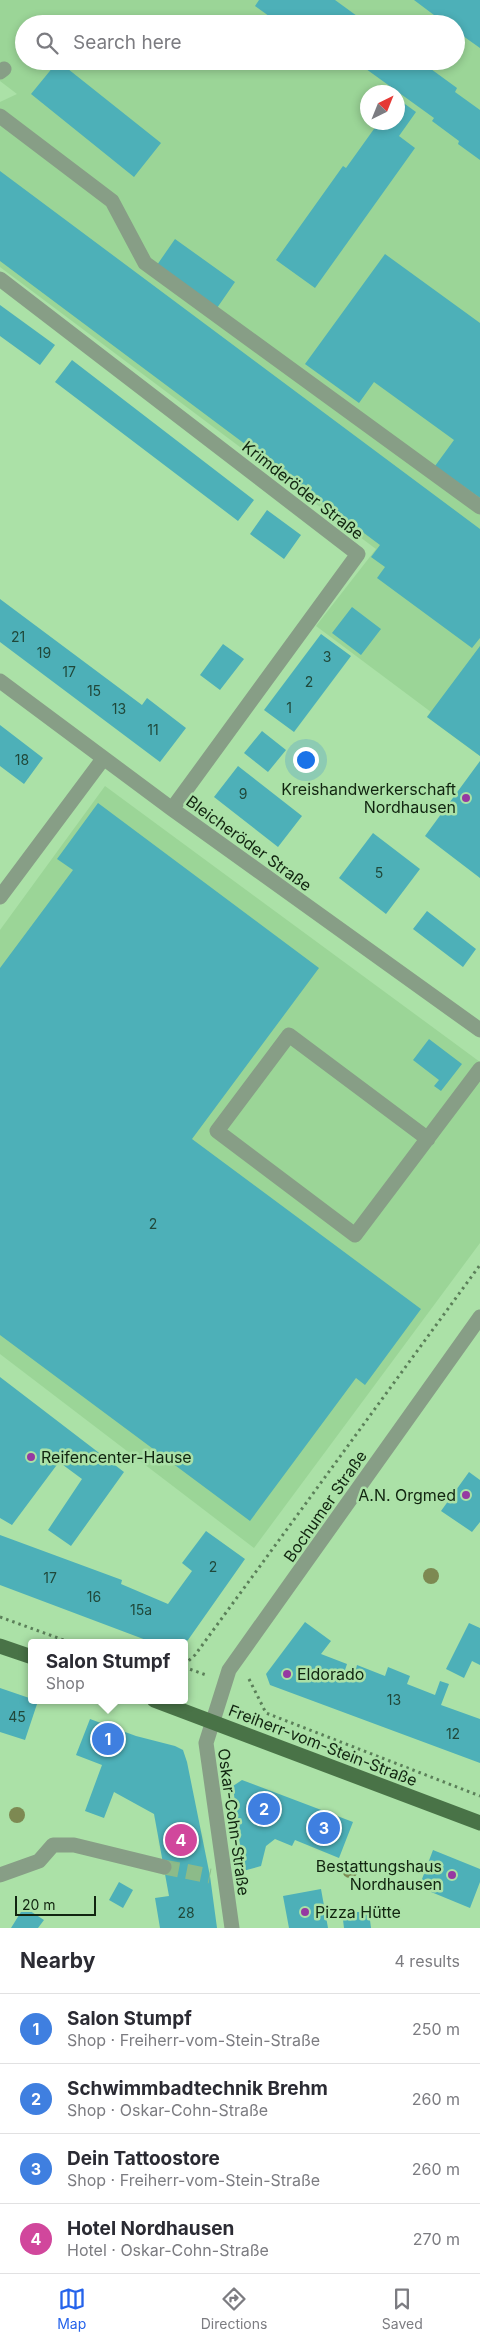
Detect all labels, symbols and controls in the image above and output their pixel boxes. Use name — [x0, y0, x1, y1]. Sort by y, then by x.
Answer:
search box — [15, 15, 465, 70]
icon: search — [33, 29, 61, 57]
text: Search here — [73, 31, 182, 54]
north arrow — [360, 85, 405, 130]
street label: Krimderöder Straße — [238, 436, 368, 544]
house number: 21 — [11, 628, 25, 645]
house number: 19 — [37, 644, 51, 661]
house number: 3 — [323, 648, 331, 665]
house number: 17 — [62, 663, 76, 680]
house number: 2 — [305, 673, 313, 690]
house number: 15 — [87, 682, 101, 699]
house number: 1 — [286, 699, 292, 716]
house number: 13 — [112, 700, 126, 717]
house number: 11 — [147, 721, 159, 738]
your location — [293, 747, 319, 773]
house number: 18 — [15, 751, 29, 768]
place label: Kreishandwerkerschaft Nordhausen — [281, 779, 456, 817]
house number: 9 — [239, 785, 247, 802]
street label: Bleicheröder Straße — [182, 791, 316, 895]
marker: Kreishandwerkerschaft Nordhausen — [460, 792, 472, 804]
house number: 5 — [375, 864, 383, 881]
house number: 2 — [149, 1215, 157, 1232]
street label: Bochumer Straße — [279, 1446, 371, 1566]
place label: Reifencenter-Hause — [41, 1447, 192, 1467]
marker: Reifencenter-Hause — [25, 1451, 37, 1463]
place label: A.N. Orgmed — [358, 1485, 456, 1505]
marker: A.N. Orgmed — [460, 1489, 472, 1501]
house number: 2 — [209, 1558, 217, 1575]
house number: 17 — [43, 1569, 57, 1586]
house number: 16 — [87, 1588, 101, 1605]
house number: 15a — [130, 1601, 152, 1618]
popup — [28, 1639, 188, 1704]
text: Salon Stumpf — [46, 1650, 170, 1673]
place label: Eldorado — [297, 1664, 364, 1684]
marker: Eldorado — [281, 1668, 293, 1680]
text: Shop — [46, 1673, 85, 1693]
house number: 13 — [387, 1691, 401, 1708]
street label: Freiherr-vom-Stein-Straße — [226, 1700, 420, 1790]
house number: 45 — [8, 1708, 26, 1725]
pin: 1 — [92, 1720, 124, 1758]
house number: 12 — [446, 1725, 460, 1742]
street label: Oskar-Cohn-Straße — [214, 1747, 254, 1897]
pin: 2 — [248, 1790, 280, 1828]
pin: 3 — [308, 1809, 340, 1847]
pin: 4 — [165, 1821, 197, 1859]
place label: Bestattungshaus Nordhausen — [316, 1856, 442, 1894]
marker: Bestattungshaus Nordhausen — [446, 1869, 458, 1881]
scale bar — [15, 1893, 96, 1916]
text: 20 m — [22, 1896, 56, 1913]
place label: Pizza Hütte — [315, 1902, 401, 1922]
house number: 28 — [177, 1904, 195, 1921]
marker: Pizza Hütte — [299, 1906, 311, 1918]
text: Nearby — [20, 1948, 95, 1973]
text: 4 results — [395, 1951, 460, 1971]
text: Salon Stumpf — [67, 2007, 192, 2030]
text: 1 — [33, 2019, 39, 2039]
text: 250 m — [412, 2019, 460, 2039]
text: Shop · Freiherr-vom-Stein-Straße — [67, 2030, 320, 2050]
text: Schwimmbadtechnik Brehm — [67, 2077, 328, 2100]
text: 2 — [31, 2089, 41, 2109]
text: 260 m — [412, 2089, 460, 2109]
text: Shop · Oskar-Cohn-Straße — [67, 2100, 268, 2120]
text: Dein Tattoostore — [67, 2147, 220, 2170]
text: 3 — [31, 2159, 41, 2179]
text: 260 m — [412, 2159, 460, 2179]
text: Shop · Freiherr-vom-Stein-Straße — [67, 2170, 320, 2190]
text: Hotel Nordhausen — [67, 2217, 234, 2240]
text: 4 — [31, 2229, 41, 2249]
text: 270 m — [413, 2229, 460, 2249]
text: Hotel · Oskar-Cohn-Straße — [67, 2240, 269, 2260]
tab: Map — [57, 2285, 86, 2332]
tab: Directions — [201, 2285, 267, 2332]
tab: Saved — [382, 2285, 423, 2332]

